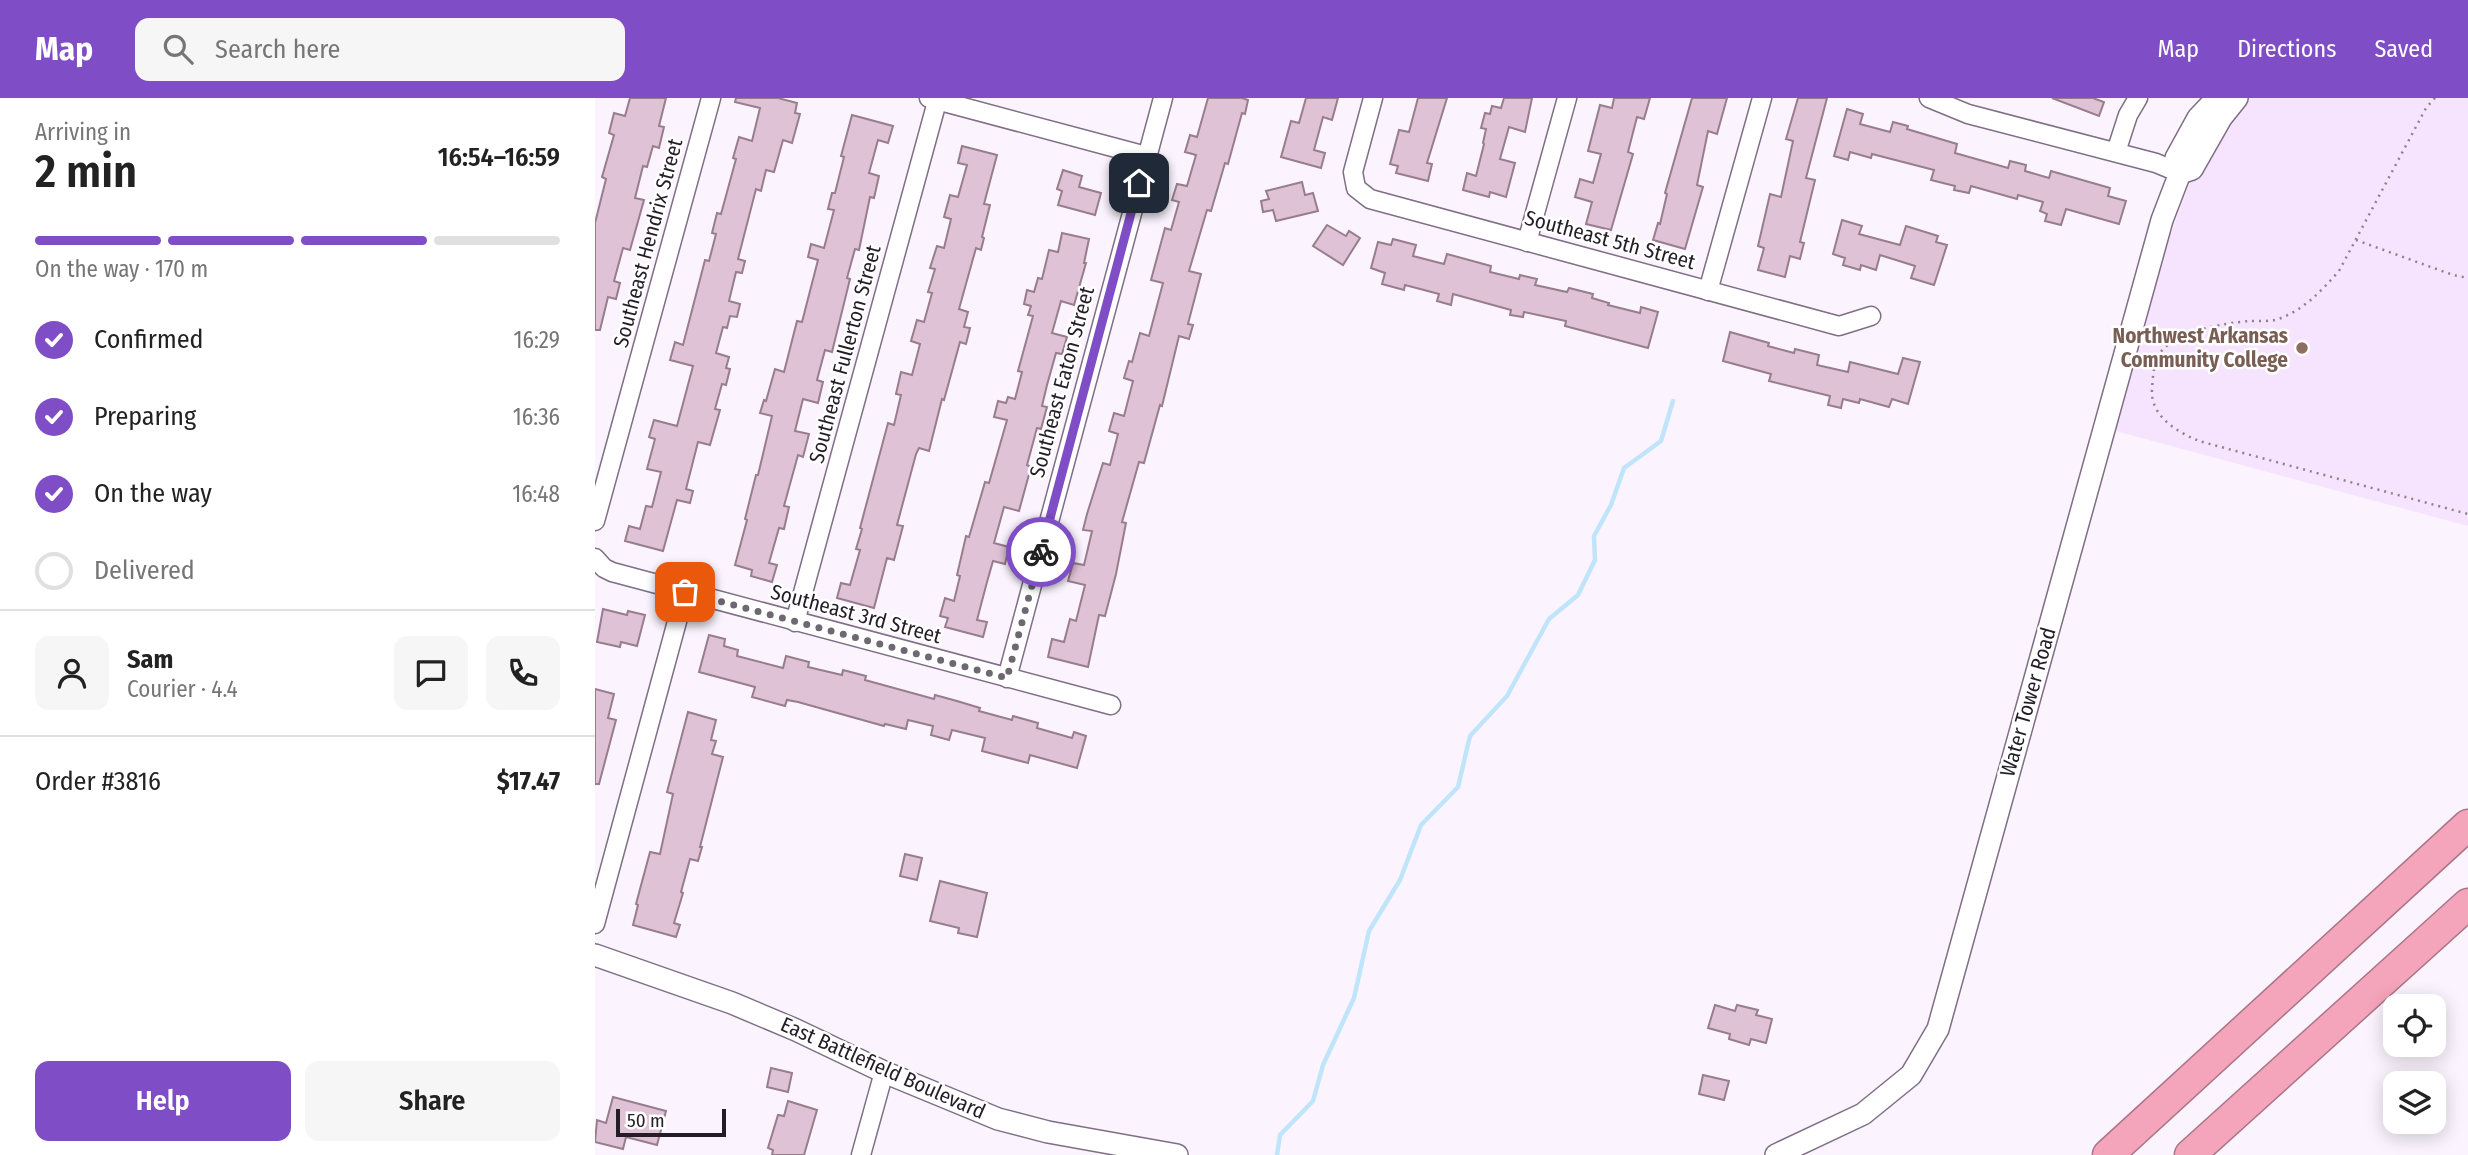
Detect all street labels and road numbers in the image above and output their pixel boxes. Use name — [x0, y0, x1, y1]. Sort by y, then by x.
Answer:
street label: Southeast Hendrix Street — [608, 136, 688, 350]
street label: Southeast 5th Street — [1522, 205, 1698, 275]
street label: Southeast Fullerton Street — [803, 242, 887, 466]
street label: Southeast Eaton Street — [1024, 284, 1100, 480]
street label: Southeast 3rd Street — [768, 579, 944, 649]
street label: Water Tower Road — [1994, 624, 2062, 780]
street label: East Battlefield Boulevard — [777, 1011, 989, 1125]

